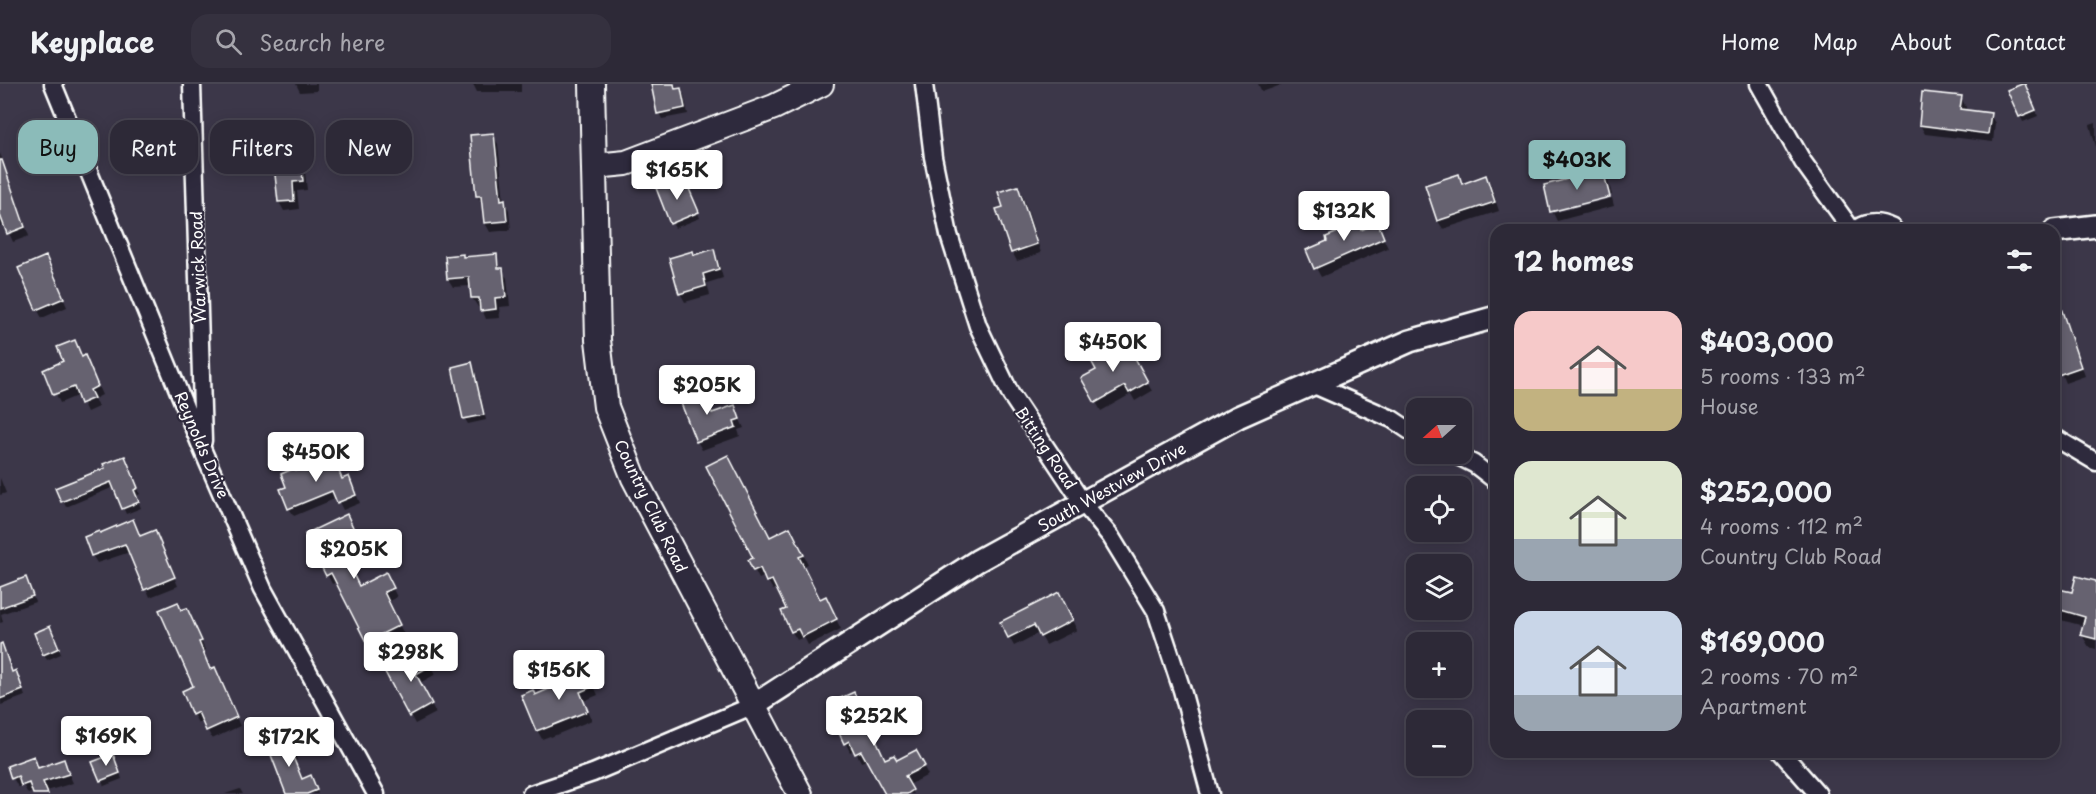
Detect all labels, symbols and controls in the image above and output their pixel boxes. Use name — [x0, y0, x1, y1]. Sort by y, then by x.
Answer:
search box — [191, 14, 611, 68]
text: Keyplace — [30, 20, 155, 63]
icon: search — [212, 25, 245, 58]
text: Search here — [260, 25, 385, 58]
text: Home — [1721, 25, 1780, 57]
text: Map — [1813, 25, 1858, 57]
text: About — [1891, 25, 1952, 57]
text: Contact — [1985, 25, 2066, 57]
chip: Buy — [18, 120, 98, 174]
chip: Rent — [110, 120, 198, 174]
chip: Filters — [210, 120, 314, 174]
chip: New — [326, 120, 412, 174]
pin: $403K — [1535, 140, 1619, 191]
text: $403K — [1543, 144, 1611, 174]
pin: $165K — [635, 150, 719, 201]
text: $165K — [645, 154, 709, 184]
pin: $132K — [1302, 191, 1386, 242]
text: $132K — [1312, 195, 1376, 225]
street label: Warwick Road — [183, 211, 211, 323]
text: 12 homes — [1514, 241, 1634, 280]
icon: filters — [2003, 244, 2036, 277]
pin: $450K — [1071, 322, 1155, 373]
text: $403,000 — [1700, 322, 1834, 361]
text: $450K — [1079, 326, 1147, 356]
icon: home — [1562, 335, 1634, 407]
text: 5 rooms · 133 m² — [1700, 361, 1866, 391]
pin: $205K — [665, 365, 749, 416]
text: $205K — [673, 369, 741, 399]
street label: Reynolds Drive — [170, 387, 236, 502]
text: House — [1700, 391, 1759, 421]
north arrow — [1406, 398, 1472, 464]
map controls — [1406, 398, 1472, 776]
street label: Bitting Road — [1010, 401, 1083, 494]
pin: $450K — [274, 432, 358, 483]
street label: Country Club Road — [609, 435, 695, 576]
street label: South Westview Drive — [1033, 435, 1190, 537]
text: $450K — [282, 436, 350, 466]
text: $252,000 — [1700, 472, 1832, 511]
button: locate — [1406, 476, 1472, 542]
icon: home — [1562, 485, 1634, 557]
text: 4 rooms · 112 m² — [1700, 511, 1863, 541]
pin: $205K — [312, 529, 396, 580]
text: $205K — [320, 533, 388, 563]
text: Country Club Road — [1700, 541, 1882, 571]
button: layers — [1406, 554, 1472, 620]
text: $169,000 — [1700, 622, 1825, 661]
pin: $298K — [369, 632, 453, 683]
button: + — [1406, 632, 1472, 698]
icon: home — [1562, 635, 1634, 707]
text: $298K — [378, 636, 444, 666]
pin: $156K — [517, 650, 601, 701]
text: $156K — [527, 654, 591, 684]
text: 2 rooms · 70 m² — [1700, 661, 1858, 691]
text: Apartment — [1700, 691, 1807, 721]
pin: $252K — [832, 696, 916, 747]
text: $252K — [840, 700, 908, 730]
button: − — [1406, 710, 1472, 776]
pin: $169K — [64, 716, 148, 767]
pin: $172K — [247, 717, 331, 768]
text: $169K — [75, 720, 137, 750]
text: $172K — [258, 721, 320, 751]

